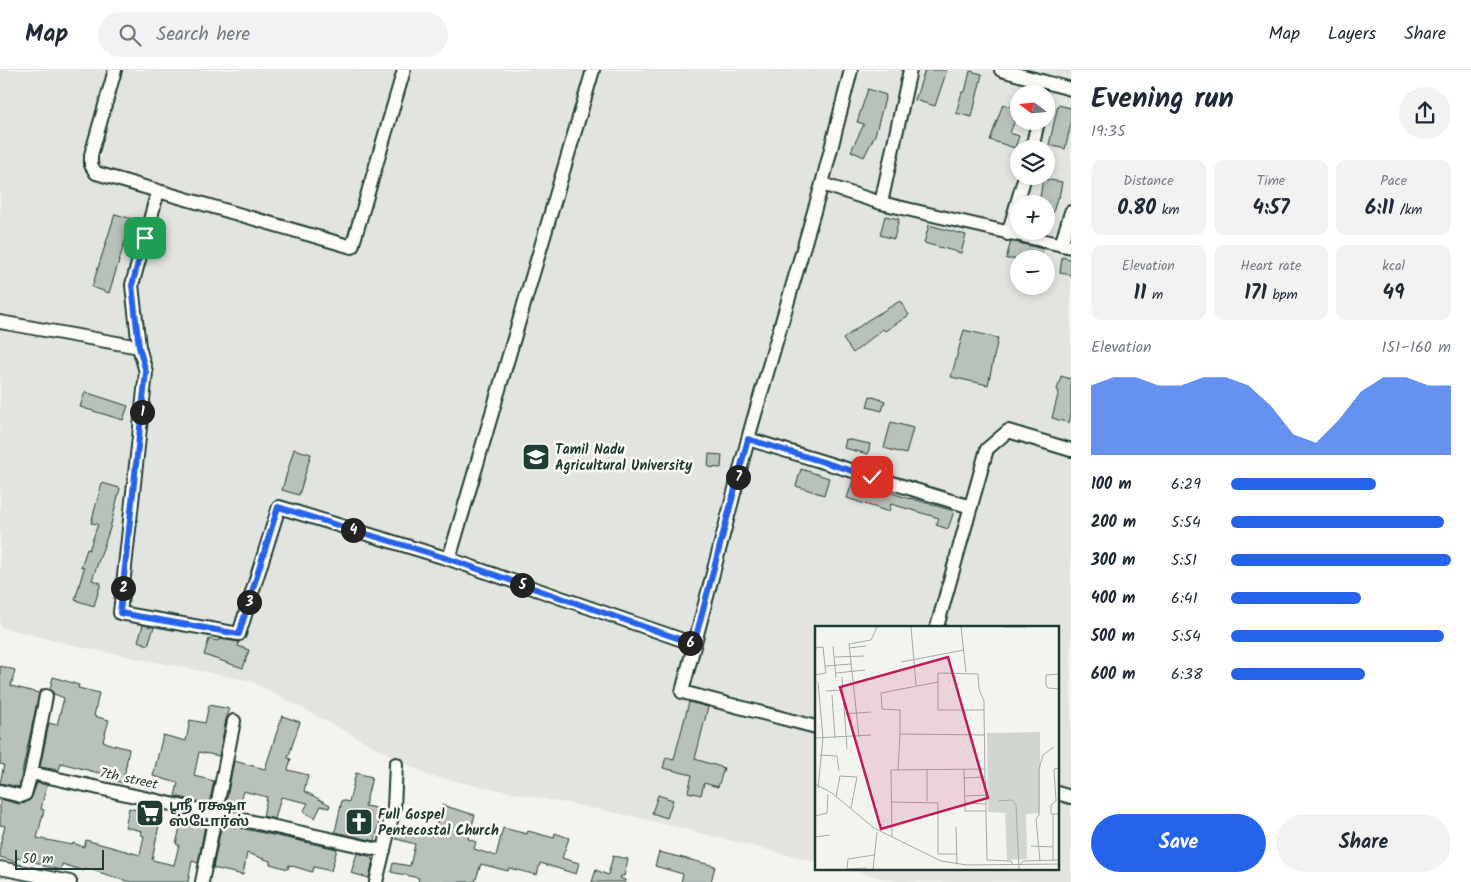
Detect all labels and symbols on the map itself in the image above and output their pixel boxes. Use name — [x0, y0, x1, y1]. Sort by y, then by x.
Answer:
north arrow — [1010, 85, 1055, 130]
pin — [124, 217, 166, 259]
pin: 1 — [130, 400, 154, 424]
place label: Tamil Nadu Agricultural University — [555, 439, 693, 477]
school or university icon: Tamil Nadu Agricultural University — [521, 442, 551, 472]
pin — [851, 456, 893, 498]
pin: 7 — [726, 464, 750, 490]
pin: 4 — [340, 518, 366, 542]
pin: 5 — [510, 572, 534, 598]
pin: 2 — [110, 576, 136, 600]
pin: 3 — [236, 590, 262, 614]
inset map — [815, 626, 1058, 870]
pin: 6 — [678, 630, 702, 656]
street label: 7th street — [98, 762, 161, 796]
place label: ஶ்ரீ ரக்ஷா ஸ்டோர்ஸ் — [169, 795, 249, 833]
supermarket icon: ஶ்ரீ ரக்ஷா ஸ்டோர்ஸ் — [135, 798, 165, 828]
place label: Full Gospel Pentecostal Church — [378, 804, 499, 842]
church icon: Full Gospel Pentecostal Church — [344, 807, 374, 837]
scale bar — [15, 847, 104, 870]

